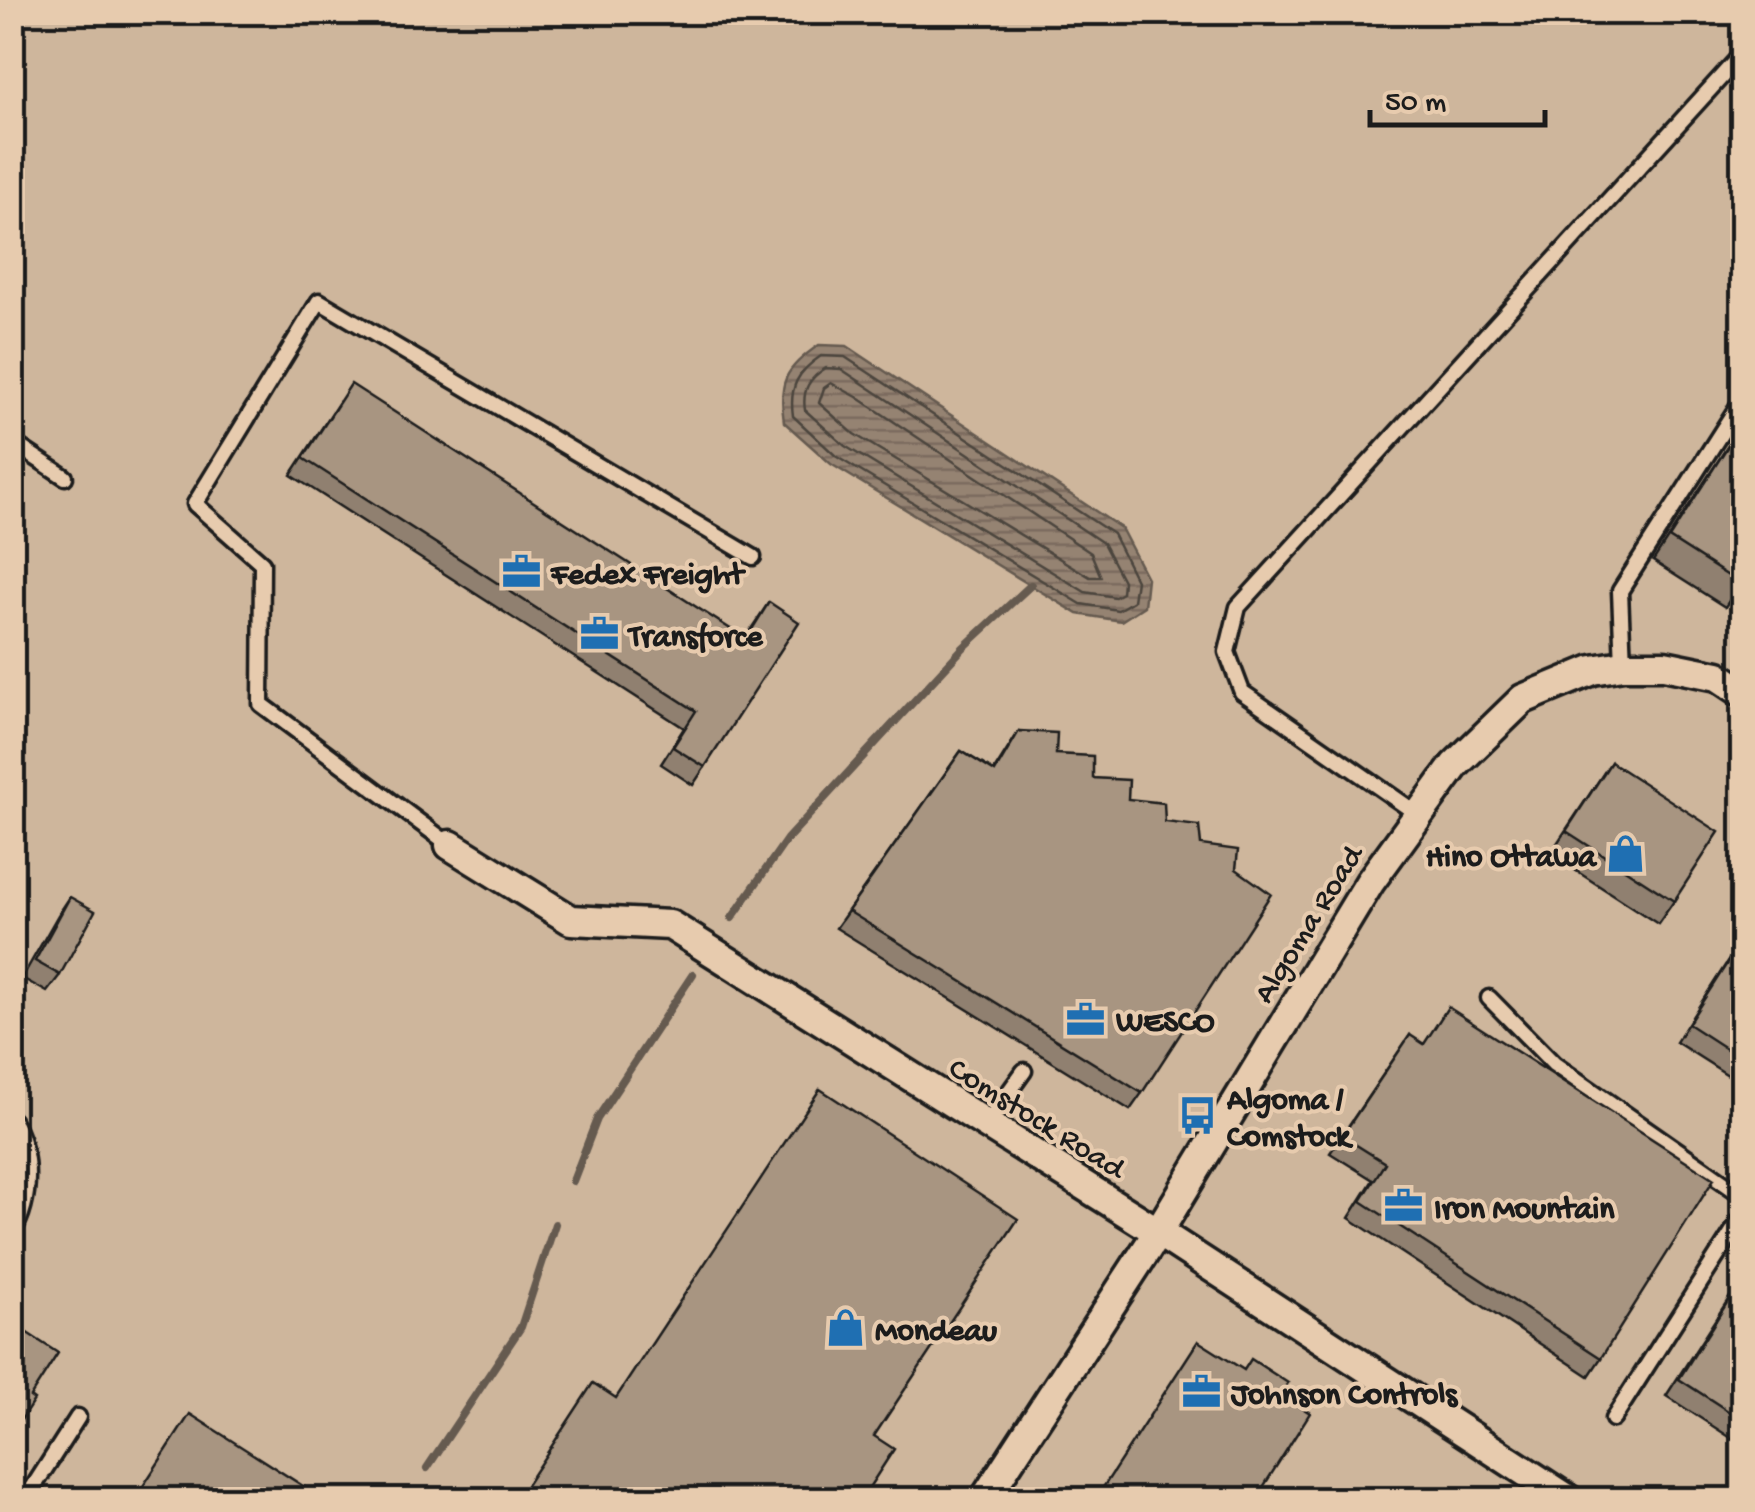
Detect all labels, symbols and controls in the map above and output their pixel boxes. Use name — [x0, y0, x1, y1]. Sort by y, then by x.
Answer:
scale bar — [1370, 65, 1545, 127]
text: 50 m — [1385, 87, 1446, 122]
office icon: Fedex Freight — [500, 551, 542, 593]
place label: Fedex Freight — [550, 558, 746, 596]
office icon: Transforce — [578, 613, 620, 655]
place label: Transforce — [626, 620, 764, 658]
shop icon: Hino Ottawa — [1605, 833, 1647, 875]
street label: Algoma Road — [1247, 838, 1375, 1011]
place label: Hino Ottawa — [1426, 840, 1598, 878]
office icon: WESCO — [1065, 998, 1107, 1040]
place label: WESCO — [1115, 1005, 1215, 1043]
street label: Comstock Road — [940, 1051, 1132, 1191]
place label: Algoma / Comstock — [1226, 1083, 1354, 1158]
bus stop icon: Algoma / Comstock — [1176, 1094, 1218, 1136]
office icon: Iron Mountain — [1383, 1185, 1425, 1227]
place label: Iron Mountain — [1434, 1192, 1615, 1230]
shop icon: Mondeau — [824, 1307, 866, 1349]
place label: Mondeau — [875, 1314, 997, 1352]
office icon: Johnson Controls — [1180, 1371, 1222, 1413]
place label: Johnson Controls — [1230, 1378, 1459, 1416]

